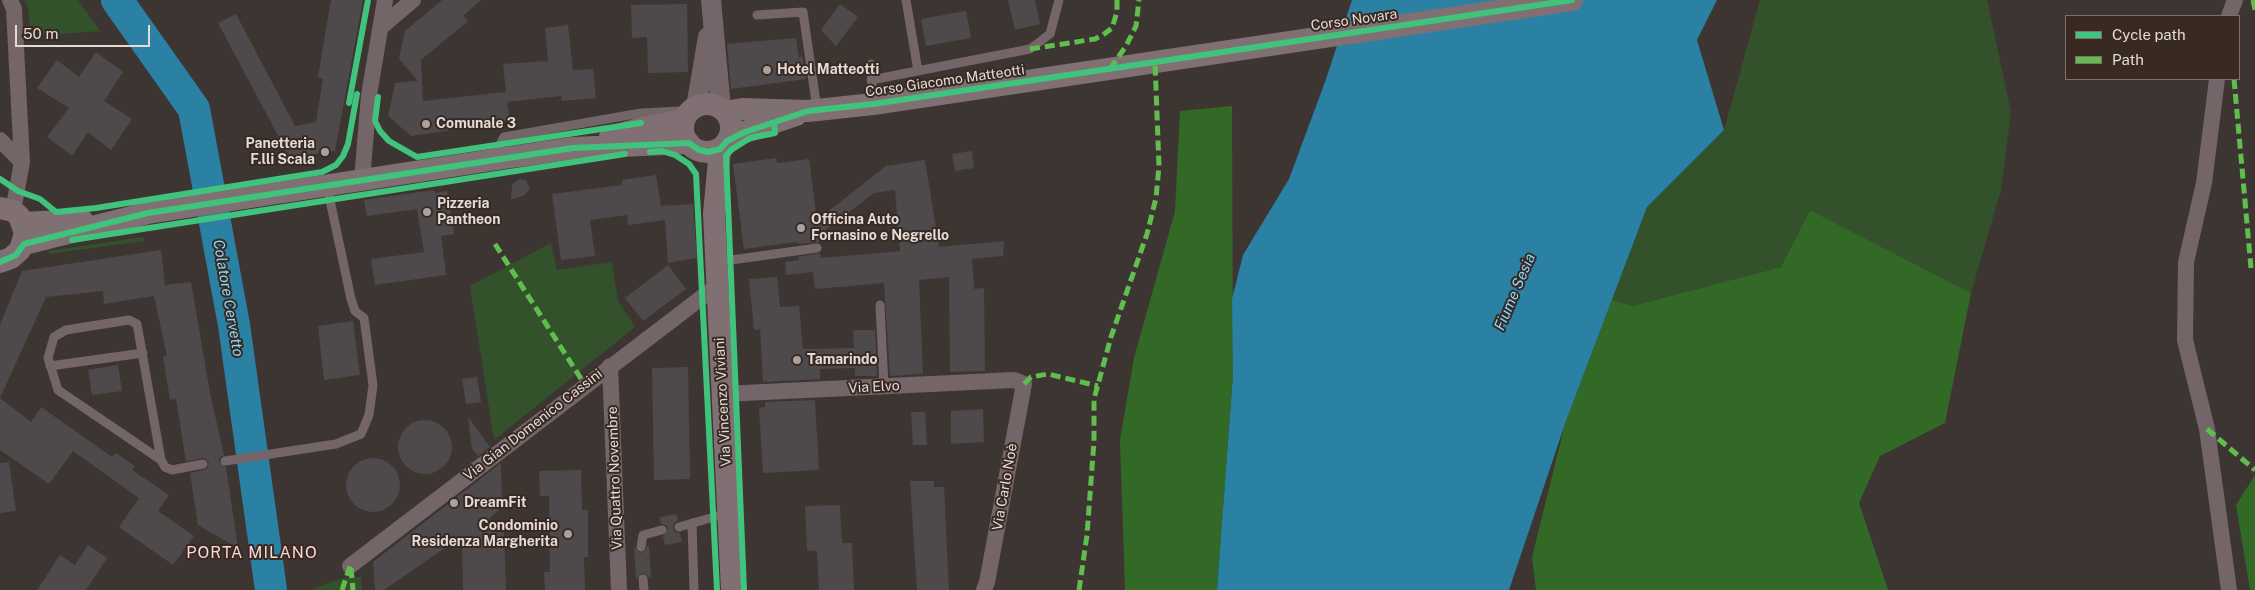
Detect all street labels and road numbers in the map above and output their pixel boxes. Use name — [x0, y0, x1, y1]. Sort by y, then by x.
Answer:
street label: Corso Novara — [1310, 6, 1398, 34]
street label: Corso Giacomo Matteotti — [864, 61, 1026, 101]
street label: Via Vincenzo Viviani — [711, 337, 735, 467]
street label: Via Gian Domenico Cassini — [460, 366, 606, 484]
street label: Via Elvo — [848, 377, 900, 397]
street label: Via Quattro Novembre — [604, 406, 626, 550]
street label: Via Carlo Noè — [989, 442, 1021, 532]

